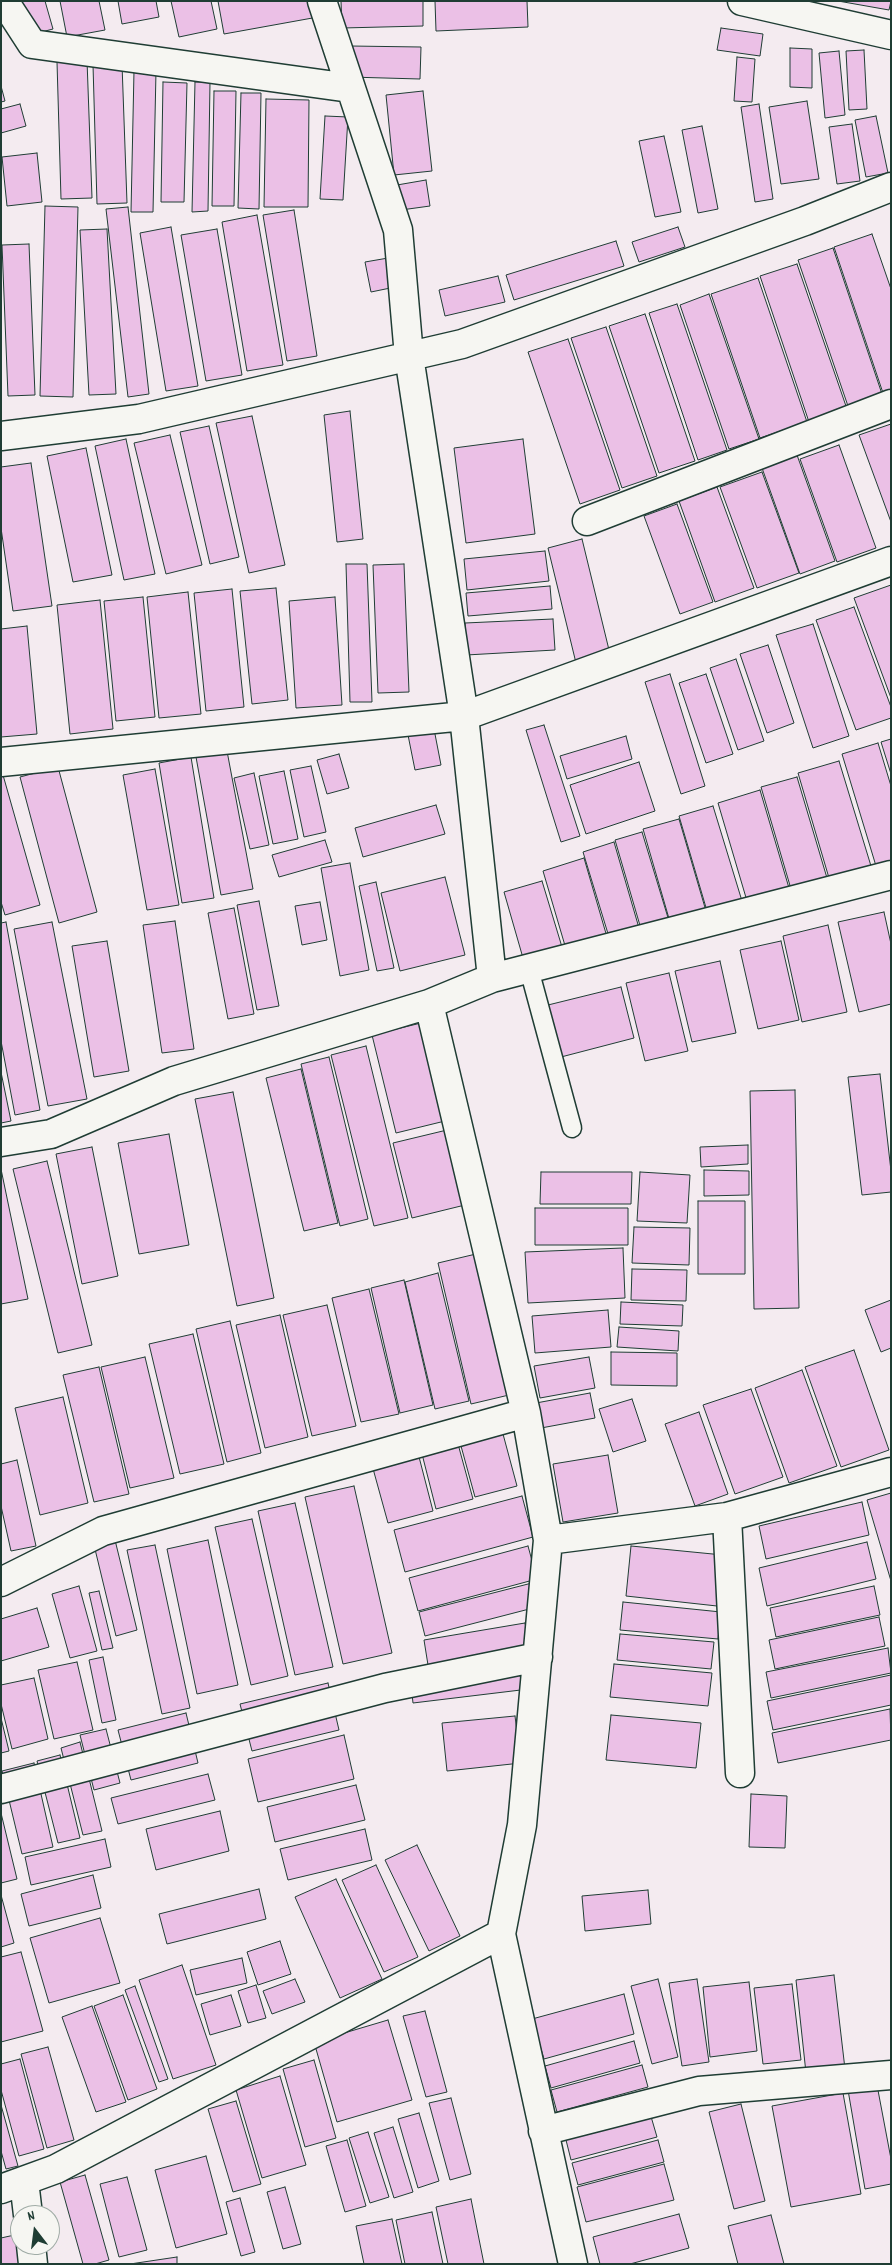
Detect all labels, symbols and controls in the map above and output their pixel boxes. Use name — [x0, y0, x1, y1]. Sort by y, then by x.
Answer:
north arrow — [10, 2205, 60, 2255]
text: N — [25, 2206, 37, 2227]

